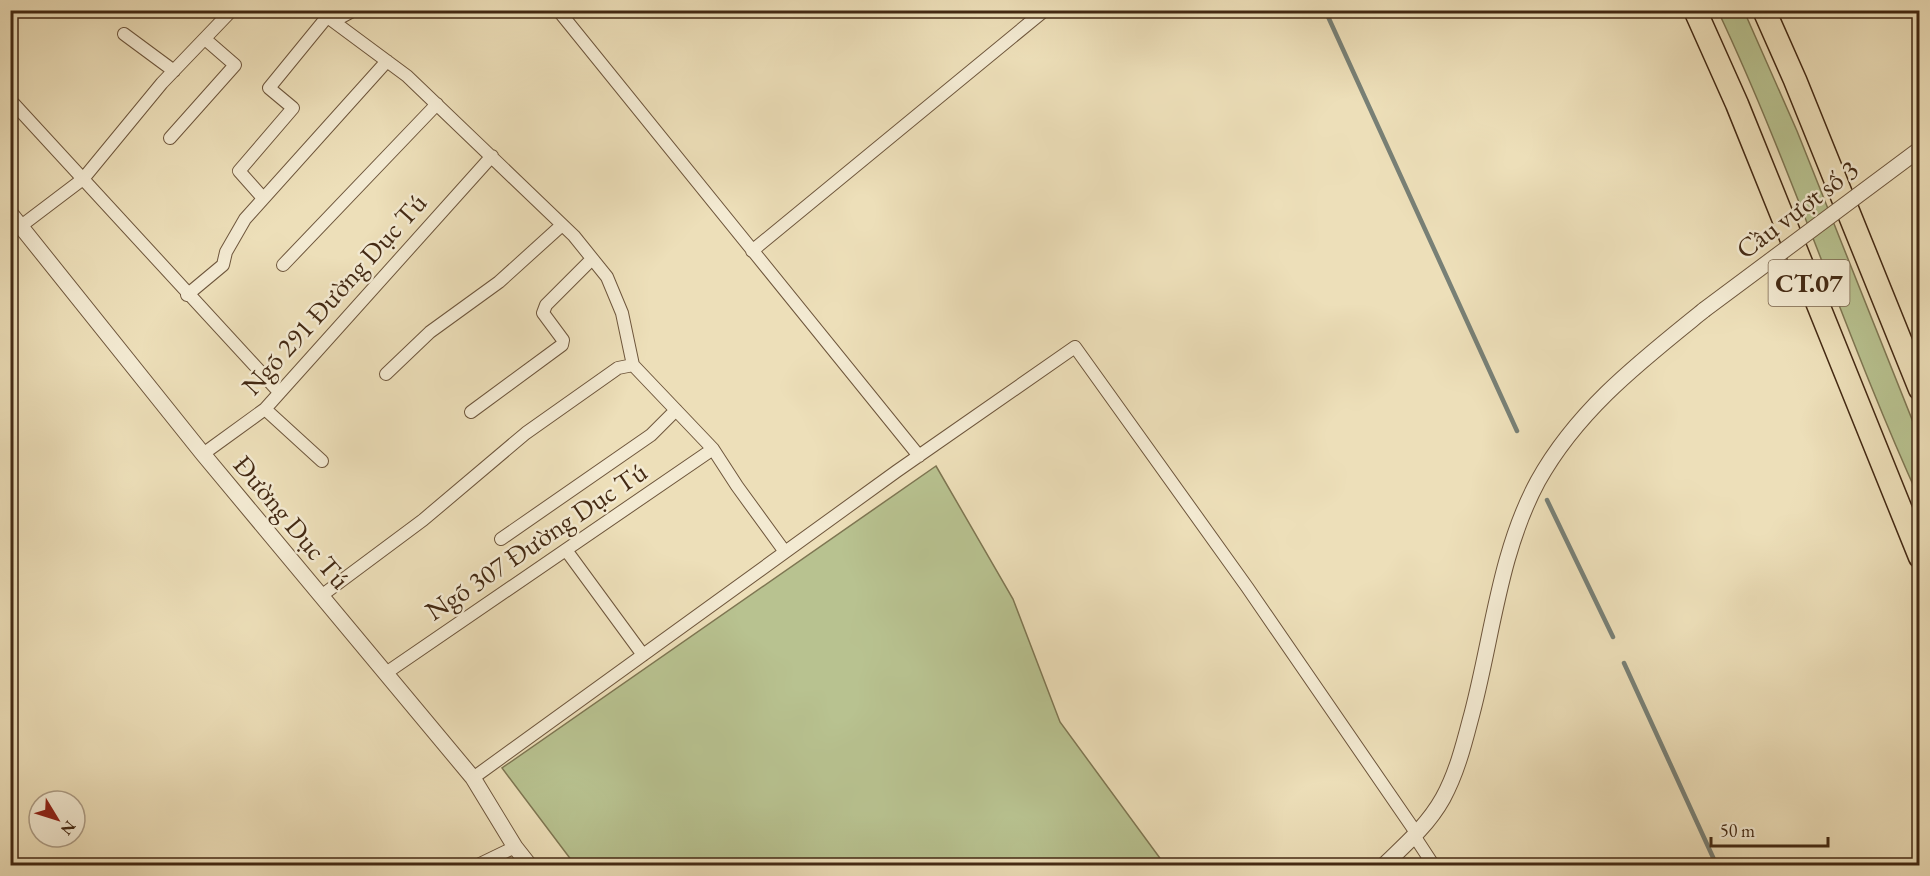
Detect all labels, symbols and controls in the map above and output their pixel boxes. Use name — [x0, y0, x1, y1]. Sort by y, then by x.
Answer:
street label: Cầu vượt số 3 — [1729, 152, 1865, 266]
street label: Ngõ 291 Đường Dục Tú — [234, 186, 434, 402]
road number: CT.07 — [1768, 260, 1850, 306]
street label: Đường Dục Tú — [226, 448, 358, 596]
street label: Ngõ 307 Đường Dục Tú — [418, 454, 654, 628]
north arrow — [27, 789, 87, 849]
scale bar — [1711, 810, 1828, 848]
text: N — [56, 816, 81, 840]
text: 50 m — [1720, 819, 1755, 842]

